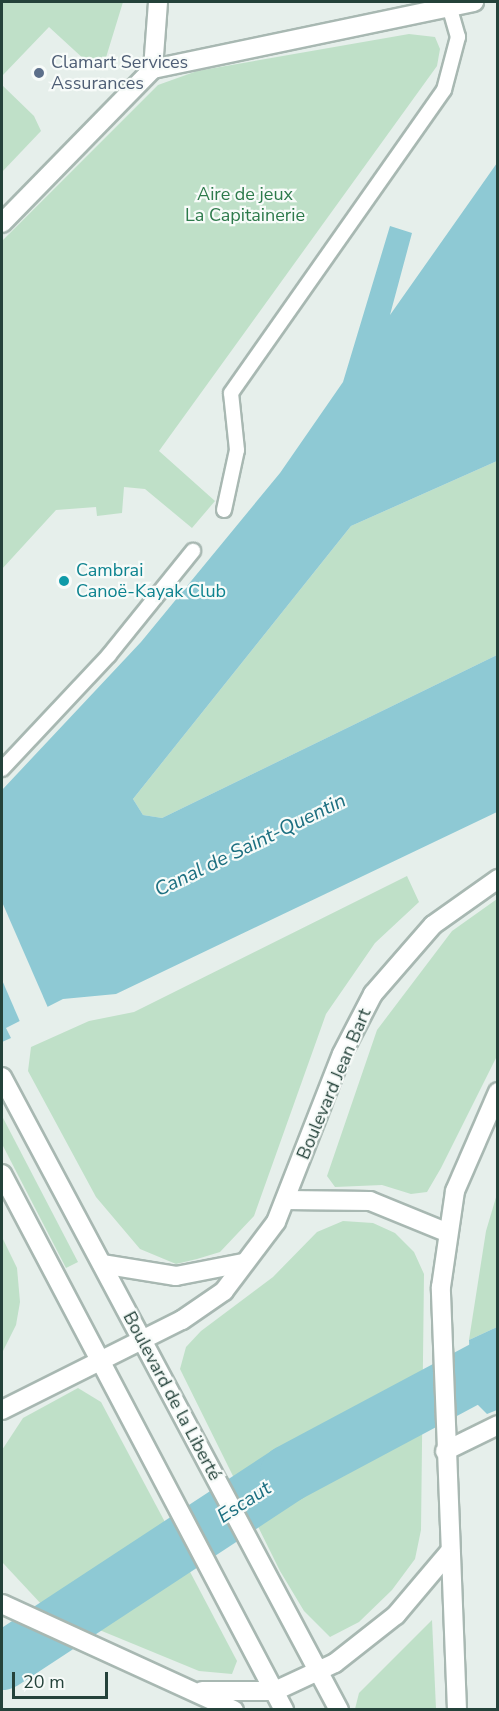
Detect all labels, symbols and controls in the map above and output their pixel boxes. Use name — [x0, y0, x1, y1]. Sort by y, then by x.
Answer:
place label: Clamart Services Assurances — [51, 52, 188, 94]
marker: Clamart Services Assurances — [32, 66, 46, 80]
park label: Aire de jeux La Capitainerie — [185, 184, 305, 226]
place label: Cambrai Canoë-Kayak Club — [76, 560, 226, 602]
marker: Cambrai Canoë-Kayak Club — [57, 574, 71, 588]
water label: Canal de Saint-Quentin — [150, 788, 350, 902]
street label: Boulevard Jean Bart — [292, 1005, 376, 1163]
street label: Boulevard de la Liberté — [118, 1308, 226, 1484]
water label: Escaut — [213, 1476, 275, 1528]
scale bar — [15, 1660, 111, 1698]
text: 20 m — [23, 1670, 65, 1694]

